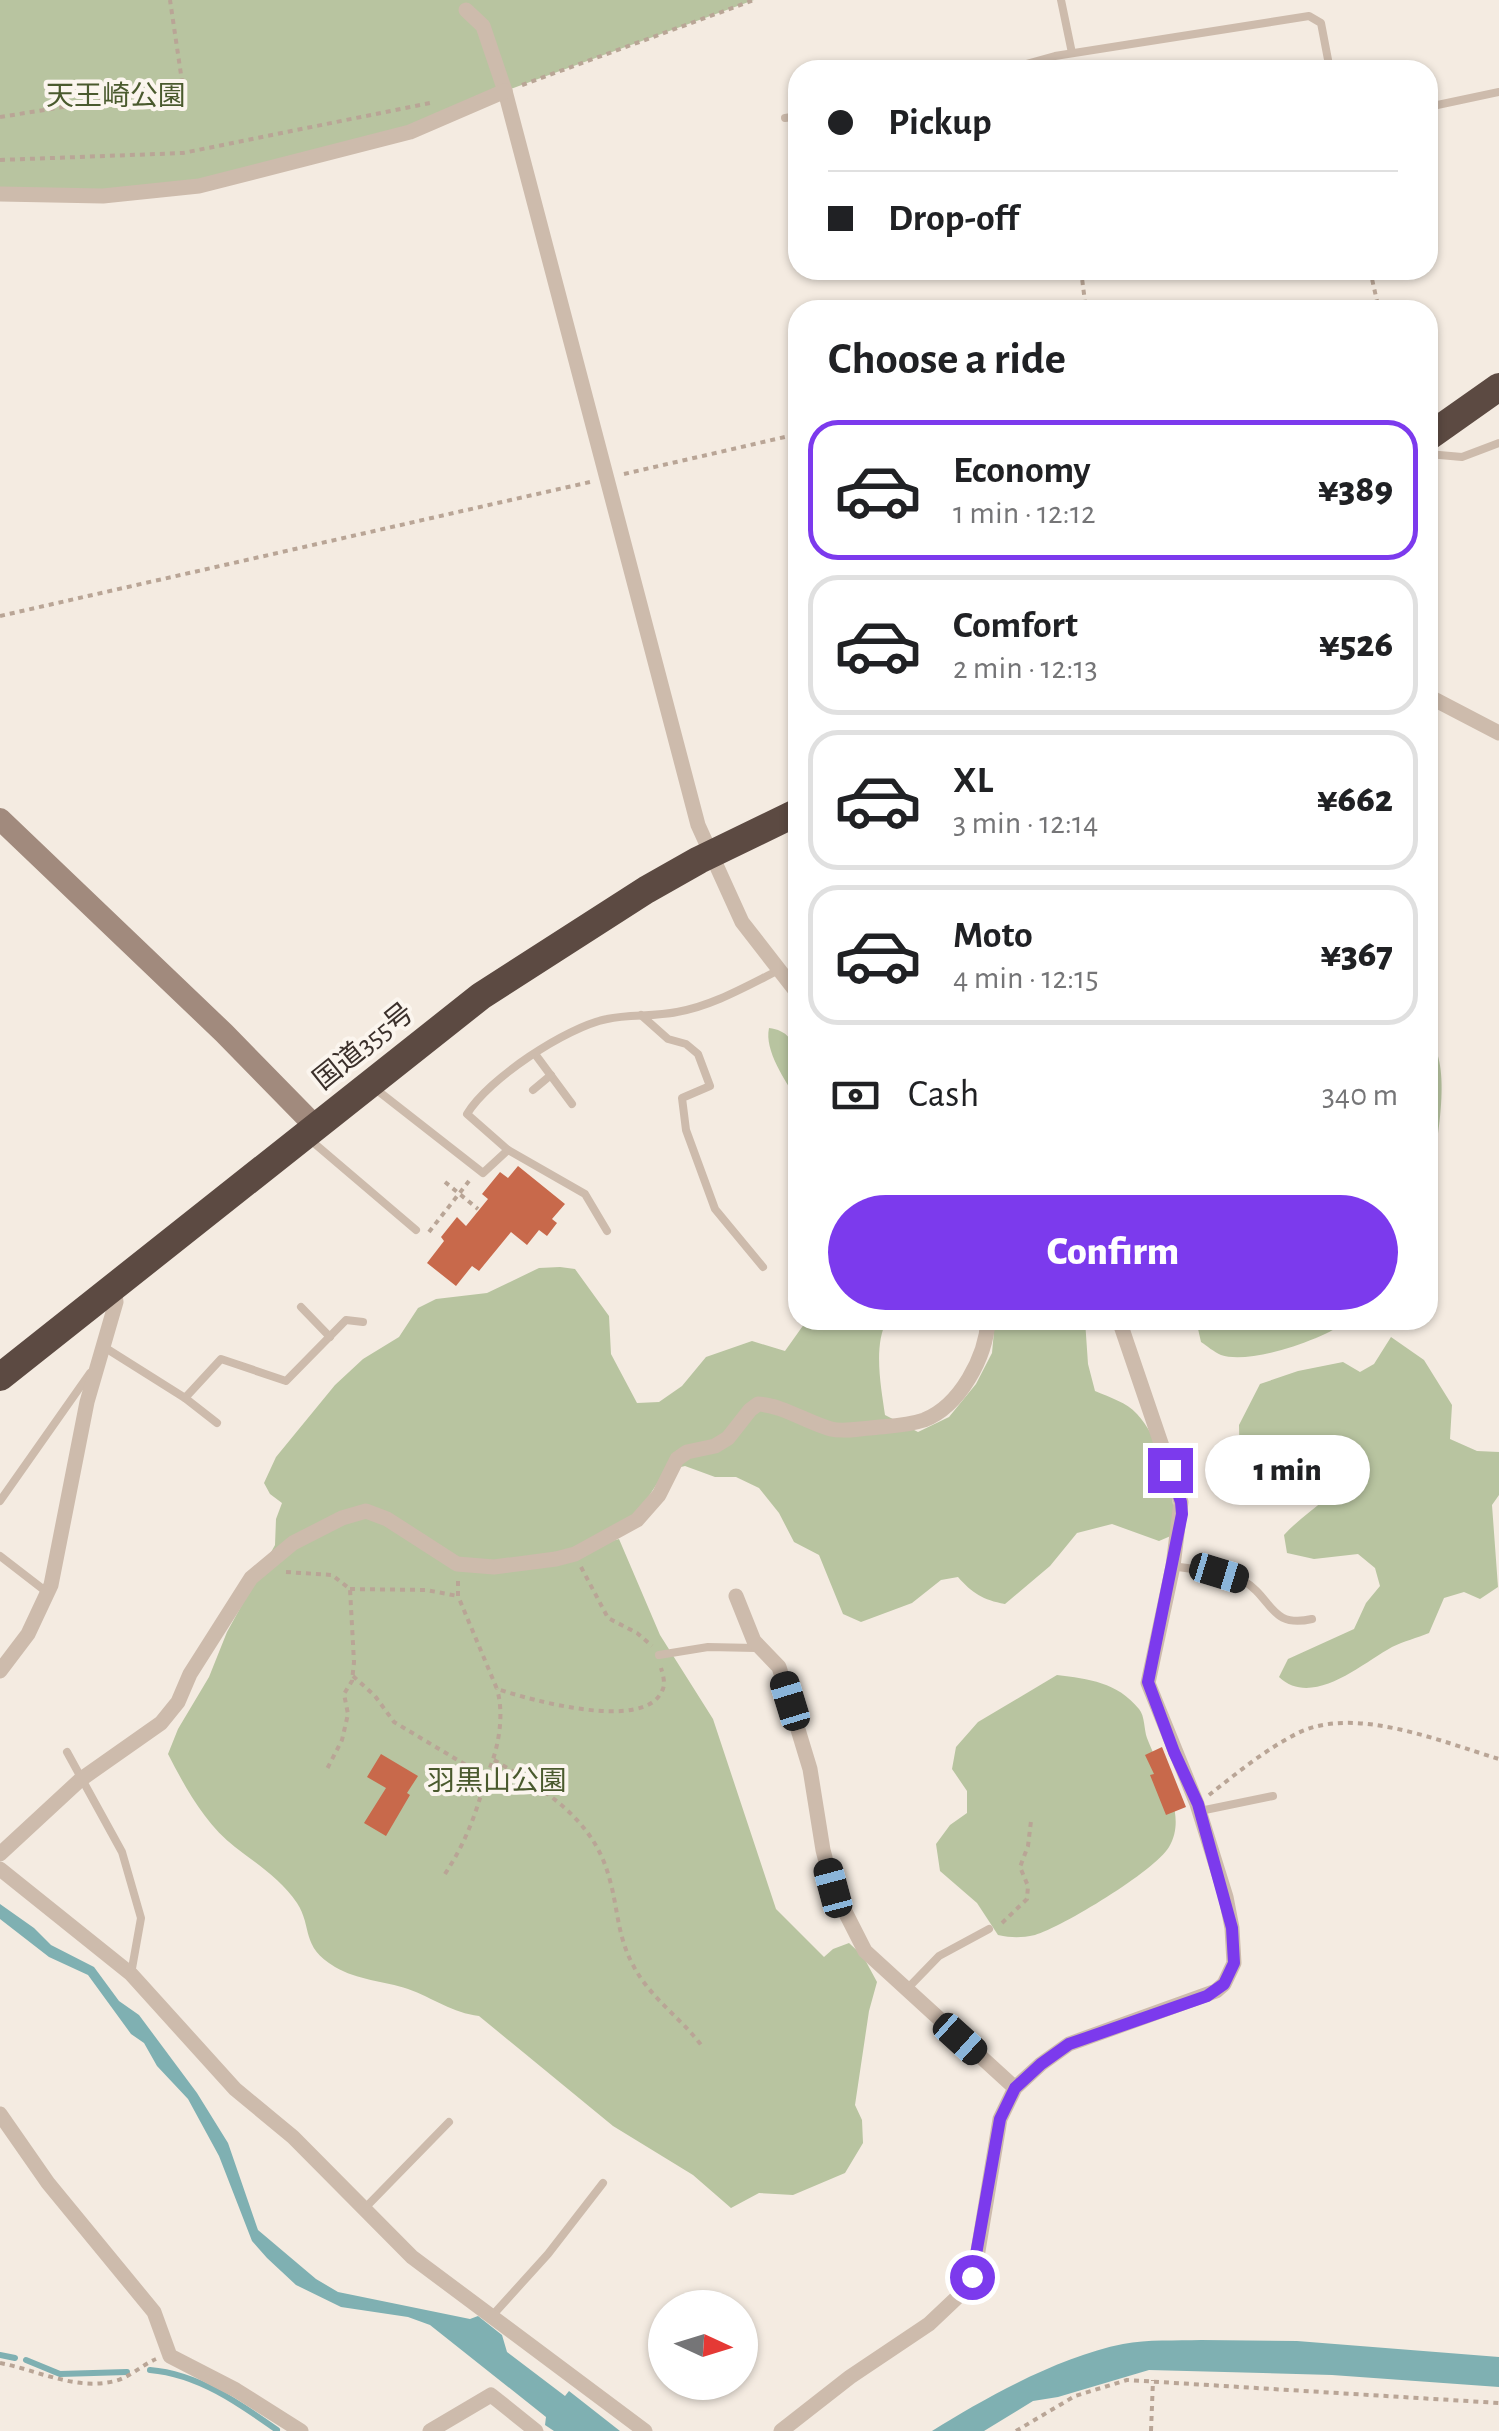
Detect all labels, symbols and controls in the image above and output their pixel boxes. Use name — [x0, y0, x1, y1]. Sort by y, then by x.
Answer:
park label: 天王崎公園 — [46, 81, 186, 111]
text: Pickup — [888, 104, 992, 142]
text: Drop-off — [888, 200, 1019, 238]
text: Choose a ride — [828, 337, 1066, 382]
icon: car — [833, 445, 923, 535]
text: Economy — [953, 452, 1091, 490]
text: ¥389 — [1318, 471, 1393, 509]
text: 1 min · 12:12 — [953, 497, 1096, 529]
icon: car — [833, 600, 923, 690]
text: Comfort — [953, 607, 1078, 645]
text: ¥526 — [1319, 626, 1393, 664]
text: 2 min · 12:13 — [953, 652, 1098, 684]
icon: car — [833, 755, 923, 845]
text: XL — [953, 762, 993, 800]
text: ¥662 — [1317, 781, 1393, 819]
text: 3 min · 12:14 — [953, 807, 1099, 839]
icon: car — [833, 910, 923, 1000]
text: Moto — [953, 917, 1033, 955]
text: ¥367 — [1320, 936, 1393, 974]
text: 4 min · 12:15 — [953, 962, 1099, 994]
street label: 国道355号 — [308, 997, 419, 1095]
icon: cash — [828, 1068, 883, 1123]
text: Cash — [908, 1076, 979, 1114]
text: 340 m — [1322, 1079, 1398, 1111]
button: Confirm — [828, 1195, 1398, 1310]
callout: 1 min — [1205, 1435, 1370, 1505]
route end — [1148, 1448, 1193, 1493]
text: 1 min — [1253, 1454, 1322, 1486]
car — [1186, 1550, 1252, 1596]
car — [767, 1668, 813, 1734]
park label: 羽黒山公園 — [427, 1767, 567, 1796]
car — [811, 1855, 855, 1921]
car — [928, 2008, 992, 2070]
route start — [950, 2255, 995, 2300]
north arrow — [648, 2290, 758, 2400]
map controls — [648, 2290, 758, 2400]

